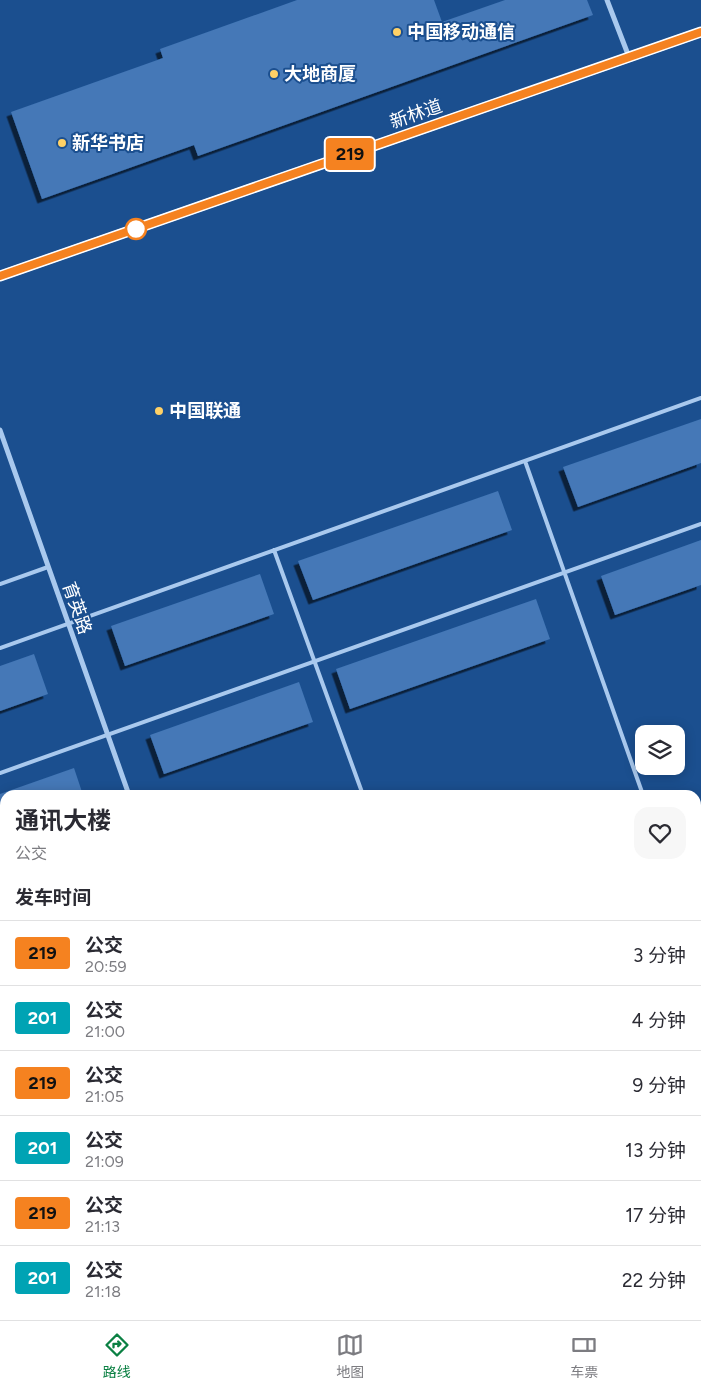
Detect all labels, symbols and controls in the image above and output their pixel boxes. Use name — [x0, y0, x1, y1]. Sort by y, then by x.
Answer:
place label: 中国移动通信 — [407, 21, 515, 43]
marker: 中国移动通信 — [391, 26, 403, 38]
place label: 大地商厦 — [284, 63, 356, 85]
marker: 大地商厦 — [268, 68, 280, 80]
street label: 新林道 — [387, 95, 445, 133]
place label: 新华书店 — [72, 132, 144, 154]
marker: 新华书店 — [56, 137, 68, 149]
line badge: 219 — [321, 138, 379, 170]
text: 219 — [336, 143, 364, 165]
unlabelled marker — [125, 218, 147, 240]
place label: 中国联通 — [169, 400, 241, 422]
marker: 中国联通 — [153, 405, 165, 417]
street label: 育英路 — [58, 579, 96, 637]
map controls — [635, 725, 685, 775]
button: layers — [635, 725, 685, 775]
text: 通讯大楼 — [15, 806, 111, 835]
button: heart — [634, 807, 686, 859]
text: 公交 — [15, 844, 47, 863]
text: 发车时间 — [15, 886, 91, 909]
text: 公交 — [85, 934, 123, 957]
text: 219 — [28, 942, 57, 964]
text: 3 分钟 — [633, 944, 686, 967]
text: 20:59 — [85, 957, 127, 976]
text: 公交 — [85, 999, 123, 1022]
text: 201 — [28, 1007, 57, 1029]
text: 4 分钟 — [632, 1009, 686, 1032]
text: 21:00 — [85, 1022, 125, 1041]
text: 公交 — [85, 1064, 123, 1087]
text: 219 — [28, 1072, 57, 1094]
text: 9 分钟 — [633, 1074, 686, 1097]
text: 21:05 — [85, 1087, 124, 1106]
text: 公交 — [85, 1129, 123, 1152]
text: 201 — [28, 1137, 57, 1159]
text: 13 分钟 — [625, 1139, 686, 1162]
text: 21:09 — [85, 1152, 124, 1171]
text: 公交 — [85, 1194, 123, 1217]
text: 219 — [28, 1202, 57, 1224]
text: 17 分钟 — [625, 1204, 686, 1227]
text: 21:13 — [85, 1217, 120, 1236]
text: 公交 — [85, 1259, 123, 1282]
text: 201 — [28, 1267, 57, 1289]
text: 22 分钟 — [622, 1269, 686, 1292]
text: 21:18 — [85, 1282, 121, 1301]
tab: 路线 — [103, 1331, 131, 1381]
tab: 地图 — [336, 1331, 364, 1381]
tab: 车票 — [570, 1331, 598, 1381]

